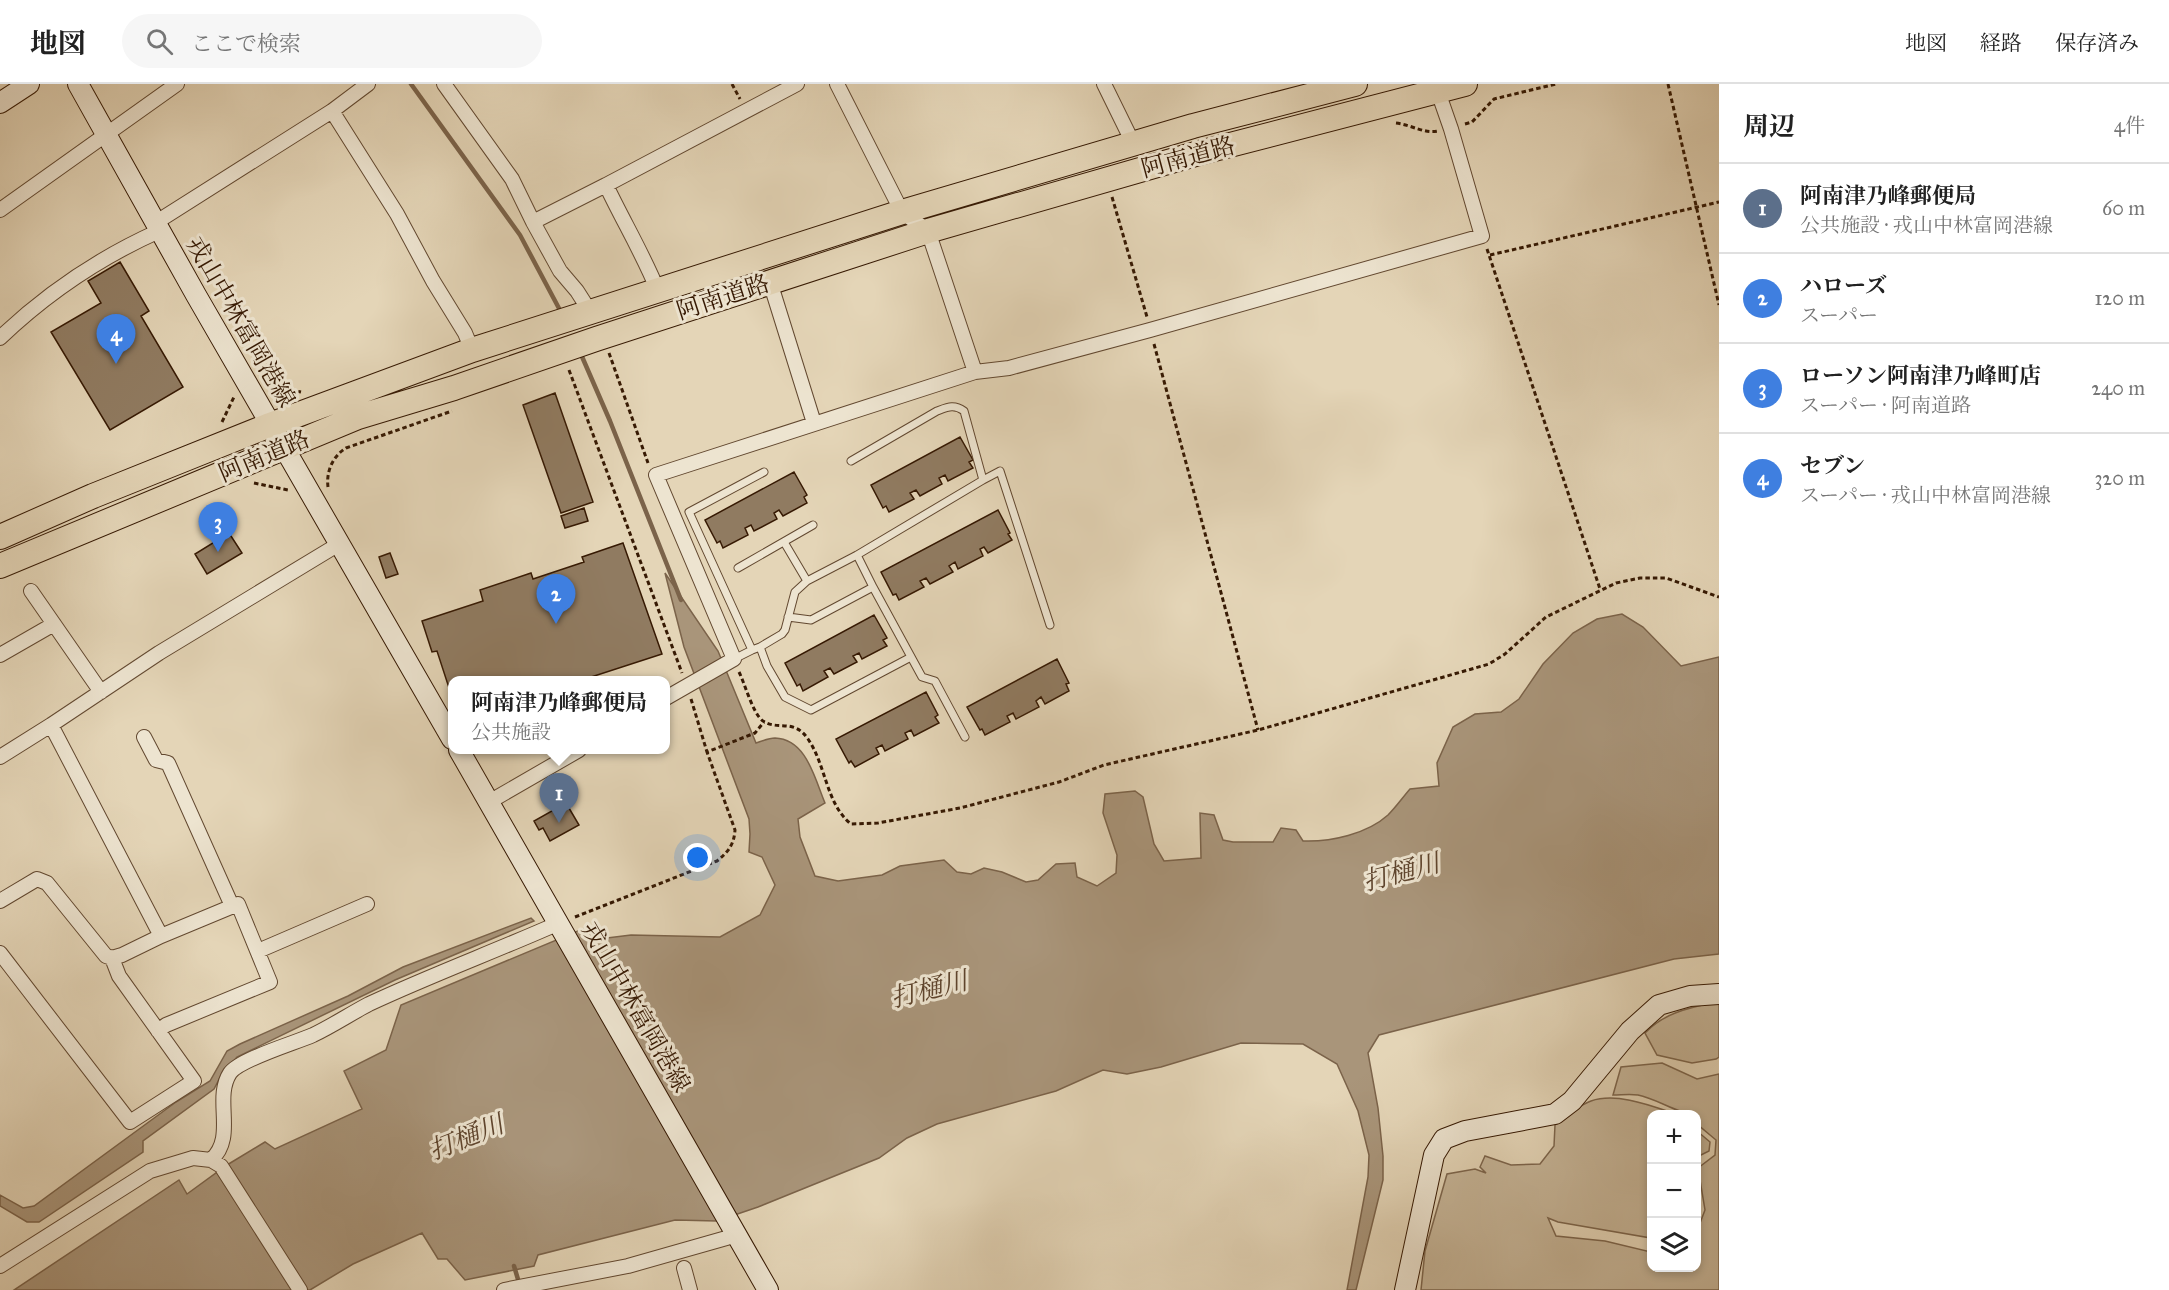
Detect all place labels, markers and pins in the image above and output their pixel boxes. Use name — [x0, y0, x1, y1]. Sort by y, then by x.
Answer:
pin: 4 — [96, 314, 136, 364]
pin: 3 — [198, 502, 238, 552]
pin: 2 — [536, 574, 576, 624]
pin: 1 — [540, 774, 578, 823]

